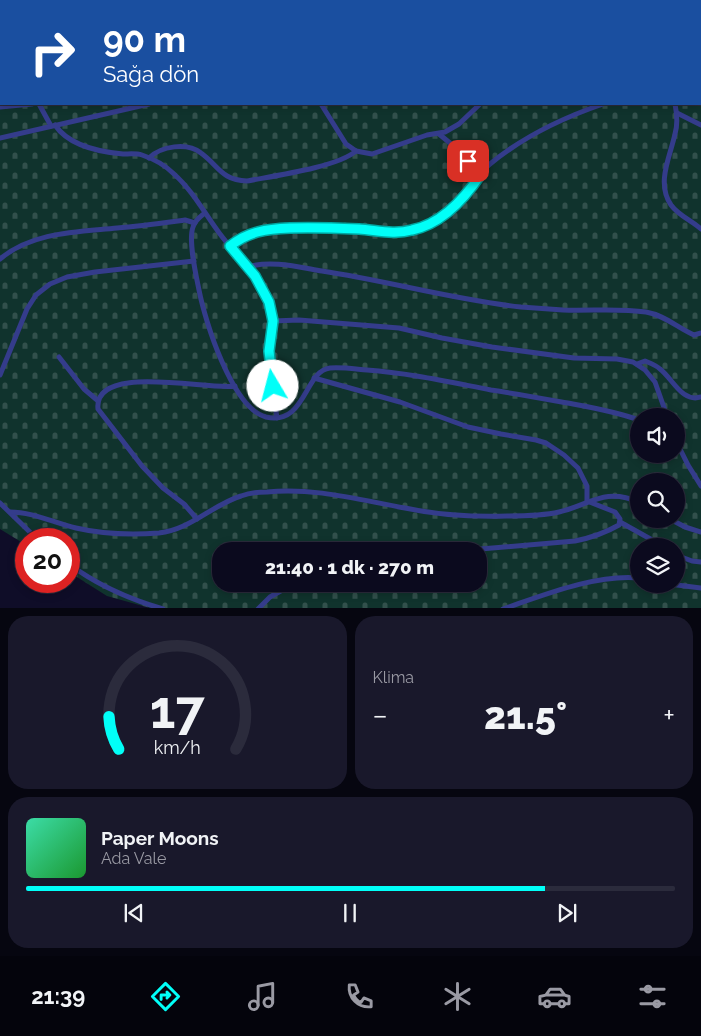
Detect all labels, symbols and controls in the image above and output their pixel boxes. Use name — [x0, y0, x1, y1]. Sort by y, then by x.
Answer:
text: 90 m — [103, 19, 186, 60]
icon: right — [20, 20, 85, 85]
text: Sağa dön — [103, 61, 199, 87]
pin — [447, 140, 489, 182]
icon: arrive — [454, 147, 482, 175]
position arrow — [246, 359, 298, 411]
map controls — [630, 408, 685, 593]
button: sound — [630, 408, 685, 463]
button: search — [630, 473, 685, 528]
speed limit sign: 20 — [15, 528, 80, 593]
button: layers — [630, 538, 685, 593]
text: 21:40 · 1 dk · 270 m — [265, 556, 434, 578]
text: Klima — [373, 668, 414, 687]
text: 17 — [150, 679, 206, 740]
text: 21.5° — [484, 693, 567, 738]
text: − — [373, 699, 388, 732]
text: + — [663, 699, 675, 732]
text: km/h — [154, 737, 201, 758]
text: Paper Moons — [101, 827, 219, 849]
text: Ada Vale — [101, 849, 166, 868]
icon: previous — [120, 899, 148, 927]
icon: pause — [336, 899, 364, 927]
icon: next — [553, 899, 581, 927]
icon: directions — [148, 979, 183, 1014]
icon: music — [245, 979, 280, 1014]
icon: phone — [342, 979, 377, 1014]
icon: climate — [440, 979, 475, 1014]
icon: car — [537, 979, 572, 1014]
icon: filters — [635, 979, 670, 1014]
text: 21:39 — [31, 983, 85, 1009]

